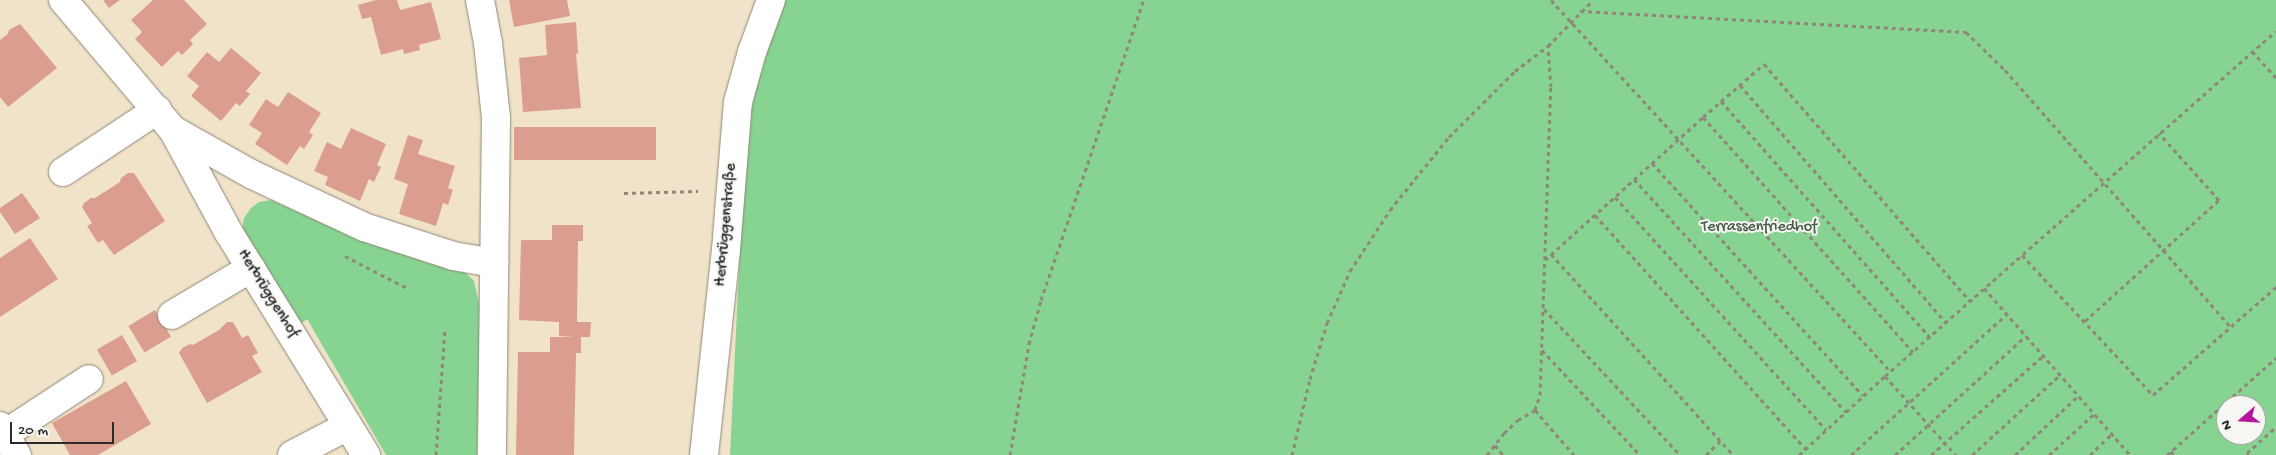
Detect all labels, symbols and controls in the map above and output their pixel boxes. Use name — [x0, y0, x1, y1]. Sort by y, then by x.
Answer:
street label: Herbrüggenstraße — [712, 163, 742, 287]
park label: Terrassenfriedhof — [1701, 218, 1817, 238]
street label: Herbrüggenhof — [232, 246, 302, 342]
north arrow — [2216, 395, 2266, 445]
scale bar — [12, 412, 116, 444]
text: N — [2218, 418, 2237, 432]
text: 20 m — [18, 422, 48, 440]

